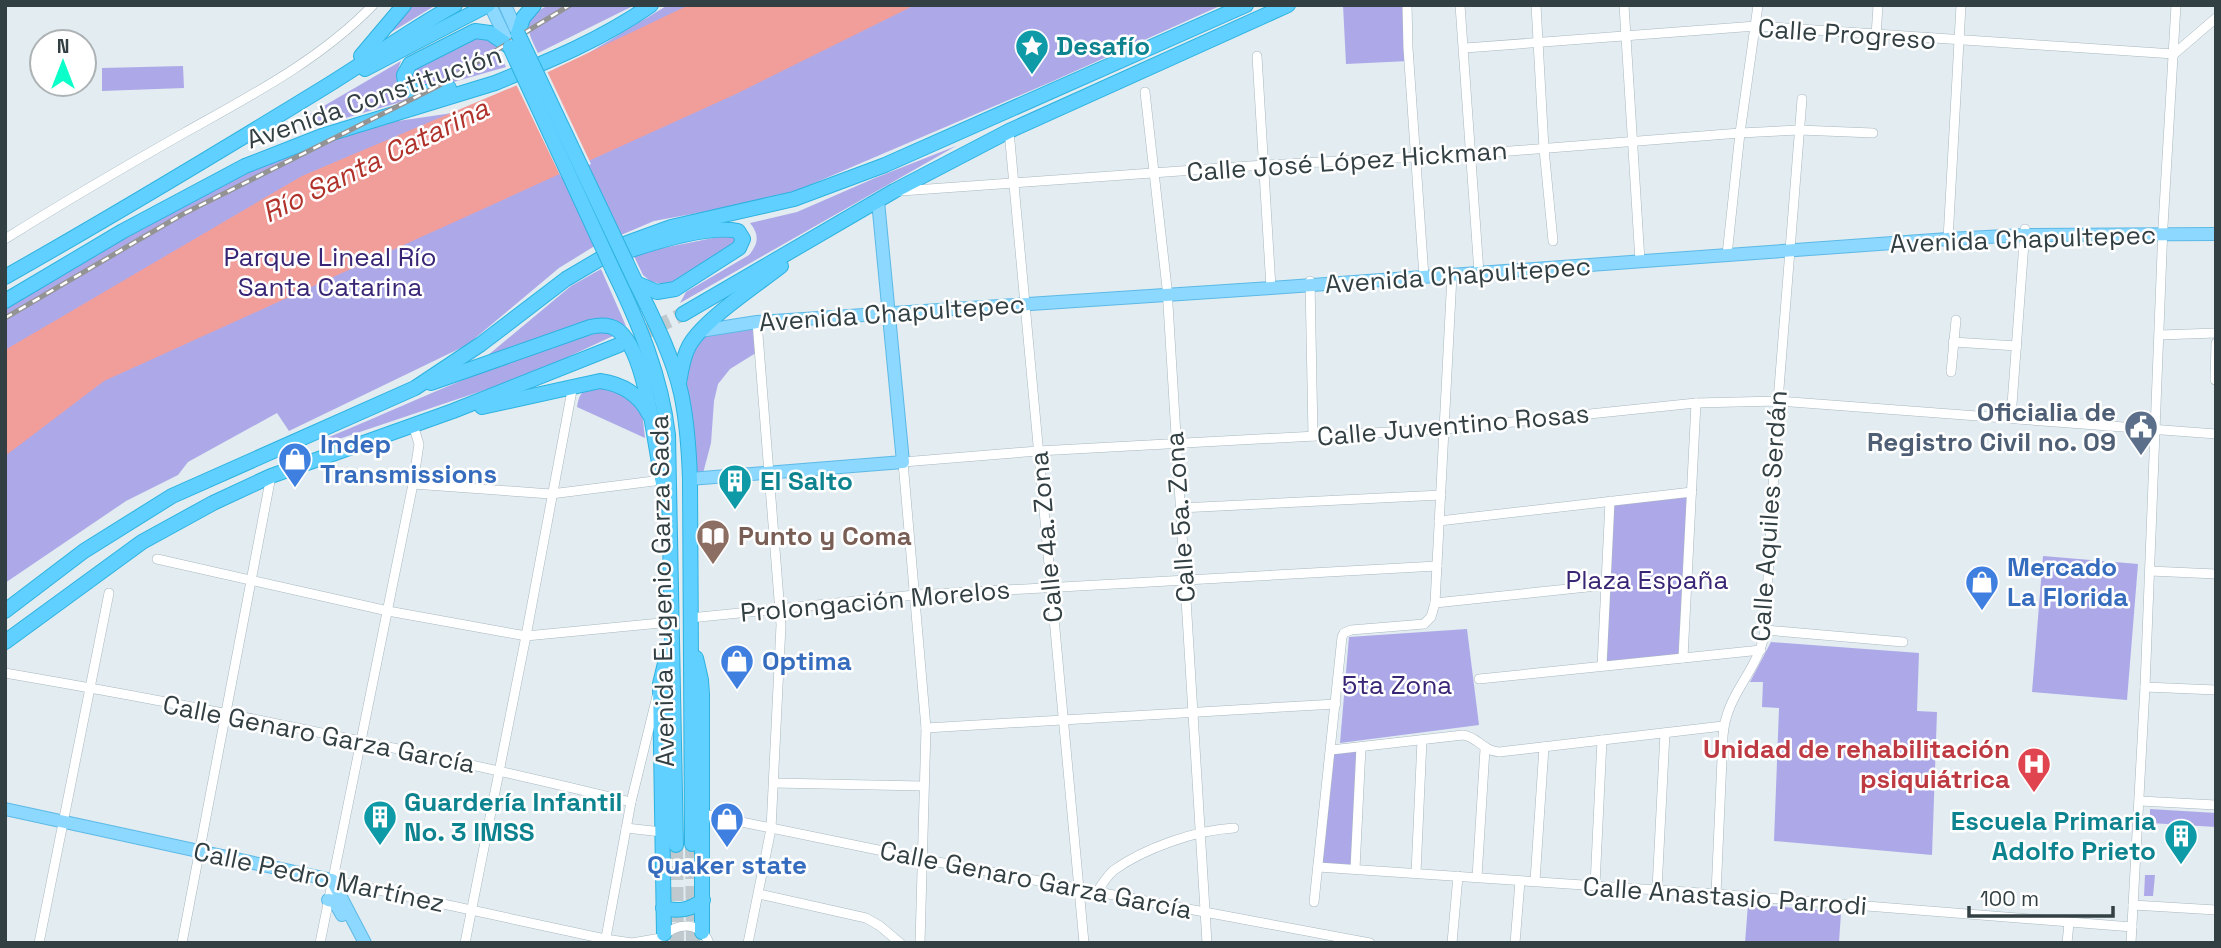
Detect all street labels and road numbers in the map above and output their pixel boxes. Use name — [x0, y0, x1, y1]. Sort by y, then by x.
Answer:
street label: Calle Progreso — [1757, 11, 1937, 57]
street label: Avenida Constitución — [242, 37, 506, 157]
street label: Calle José López Hickman — [1186, 133, 1508, 189]
street label: Avenida Chapultepec — [1889, 217, 2157, 261]
street label: Avenida Chapultepec — [1324, 249, 1592, 301]
street label: Avenida Chapultepec — [758, 287, 1026, 339]
street label: Calle Aquiles Serdán — [1743, 389, 1795, 643]
street label: Calle Juventino Rosas — [1315, 396, 1591, 454]
street label: Avenida Eugenio Garza Sada — [642, 414, 682, 767]
street label: Calle 5a. Zona — [1157, 430, 1203, 603]
street label: Calle 4a. Zona — [1022, 450, 1070, 624]
street label: Prolongación Morelos — [739, 572, 1011, 630]
street label: Calle Genaro Garza García — [160, 687, 478, 781]
street label: Calle Genaro Garza García — [877, 833, 1195, 927]
street label: Calle Pedro Martínez — [190, 834, 448, 920]
street label: Calle Anastasio Parrodi — [1582, 869, 1868, 923]

